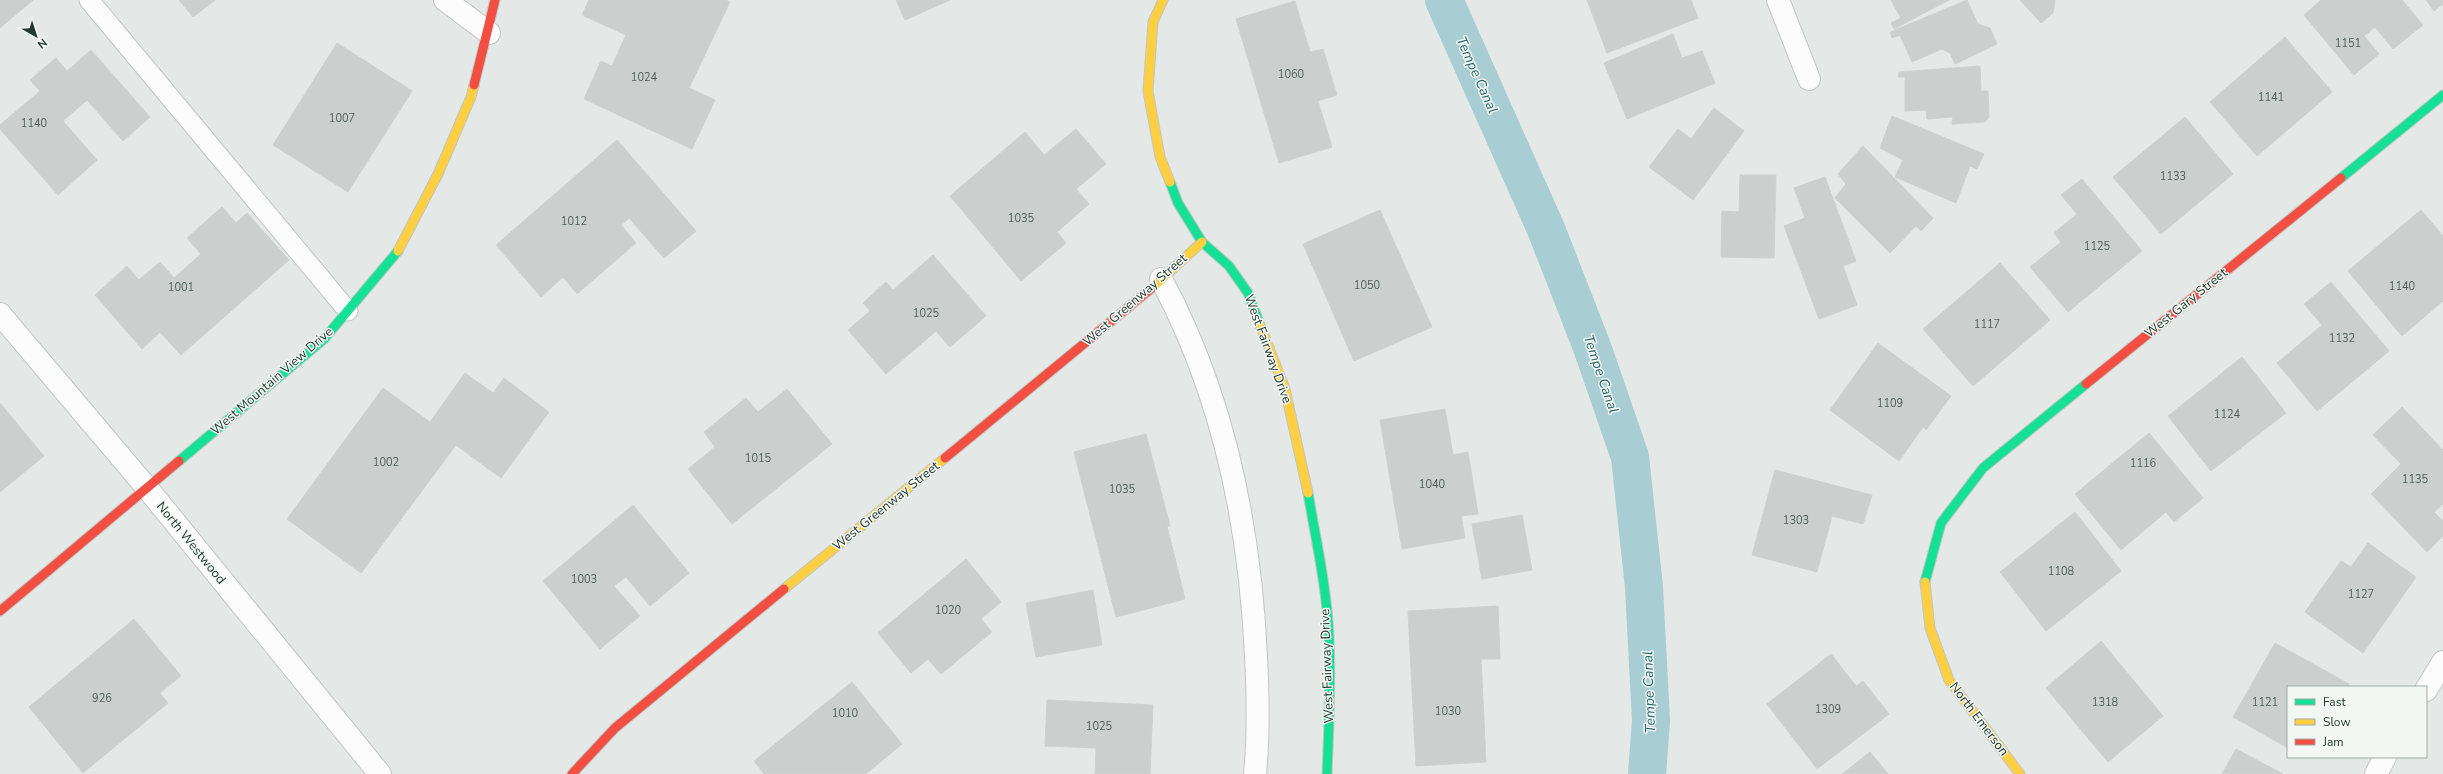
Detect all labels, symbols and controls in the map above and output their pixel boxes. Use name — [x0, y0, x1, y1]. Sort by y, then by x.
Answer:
north arrow — [16, 16, 56, 56]
water label: Tempe Canal — [1452, 34, 1502, 116]
text: N — [34, 35, 50, 52]
house number: 1151 — [2335, 36, 2361, 51]
house number: 1060 — [1278, 67, 1305, 82]
house number: 1024 — [631, 70, 658, 85]
house number: 1141 — [2258, 90, 2284, 105]
house number: 1007 — [329, 111, 355, 126]
house number: 1140 — [21, 116, 48, 131]
house number: 1133 — [2160, 169, 2186, 184]
house number: 1035 — [1008, 211, 1035, 226]
house number: 1012 — [561, 214, 587, 229]
house number: 1125 — [2084, 239, 2111, 254]
street label: West Greenway Street — [1079, 249, 1191, 350]
street label: West Gary Street — [2141, 264, 2231, 342]
house number: 1050 — [1354, 278, 1381, 293]
house number: 1140 — [2389, 279, 2416, 294]
house number: 1001 — [168, 280, 194, 295]
street label: West Fairway Drive — [1240, 292, 1296, 406]
house number: 1025 — [913, 306, 940, 321]
house number: 1117 — [1974, 317, 2000, 332]
street label: West Mountain View Drive — [207, 323, 337, 439]
house number: 1132 — [2329, 331, 2355, 346]
water label: Tempe Canal — [1579, 332, 1623, 416]
house number: 1109 — [1877, 396, 1903, 411]
house number: 1124 — [2214, 407, 2241, 422]
house number: 1015 — [745, 451, 772, 466]
house number: 1002 — [373, 455, 399, 470]
house number: 1116 — [2130, 456, 2157, 471]
street label: West Greenway Street — [829, 457, 944, 555]
house number: 1135 — [2402, 472, 2429, 487]
house number: 1040 — [1419, 477, 1446, 492]
house number: 1035 — [1109, 482, 1136, 497]
street label: North Westwood — [152, 498, 230, 588]
house number: 1303 — [1783, 513, 1809, 528]
house number: 1108 — [2048, 564, 2075, 579]
house number: 1003 — [571, 572, 597, 587]
house number: 1127 — [2348, 587, 2374, 602]
house number: 1020 — [935, 603, 962, 618]
street label: West Fairway Drive — [1316, 608, 1338, 724]
water label: Tempe Canal — [1638, 651, 1660, 733]
street label: North Emerson — [1945, 678, 2013, 760]
legend — [2287, 686, 2427, 758]
house number: 926 — [92, 691, 112, 706]
text: Fast — [2323, 694, 2346, 710]
house number: 1318 — [2092, 695, 2119, 710]
house number: 1121 — [2252, 695, 2278, 710]
house number: 1309 — [1815, 702, 1841, 717]
house number: 1030 — [1435, 704, 1462, 719]
house number: 1010 — [832, 706, 859, 721]
text: Slow — [2323, 714, 2351, 730]
house number: 1025 — [1086, 719, 1113, 734]
text: Jam — [2322, 734, 2344, 750]

